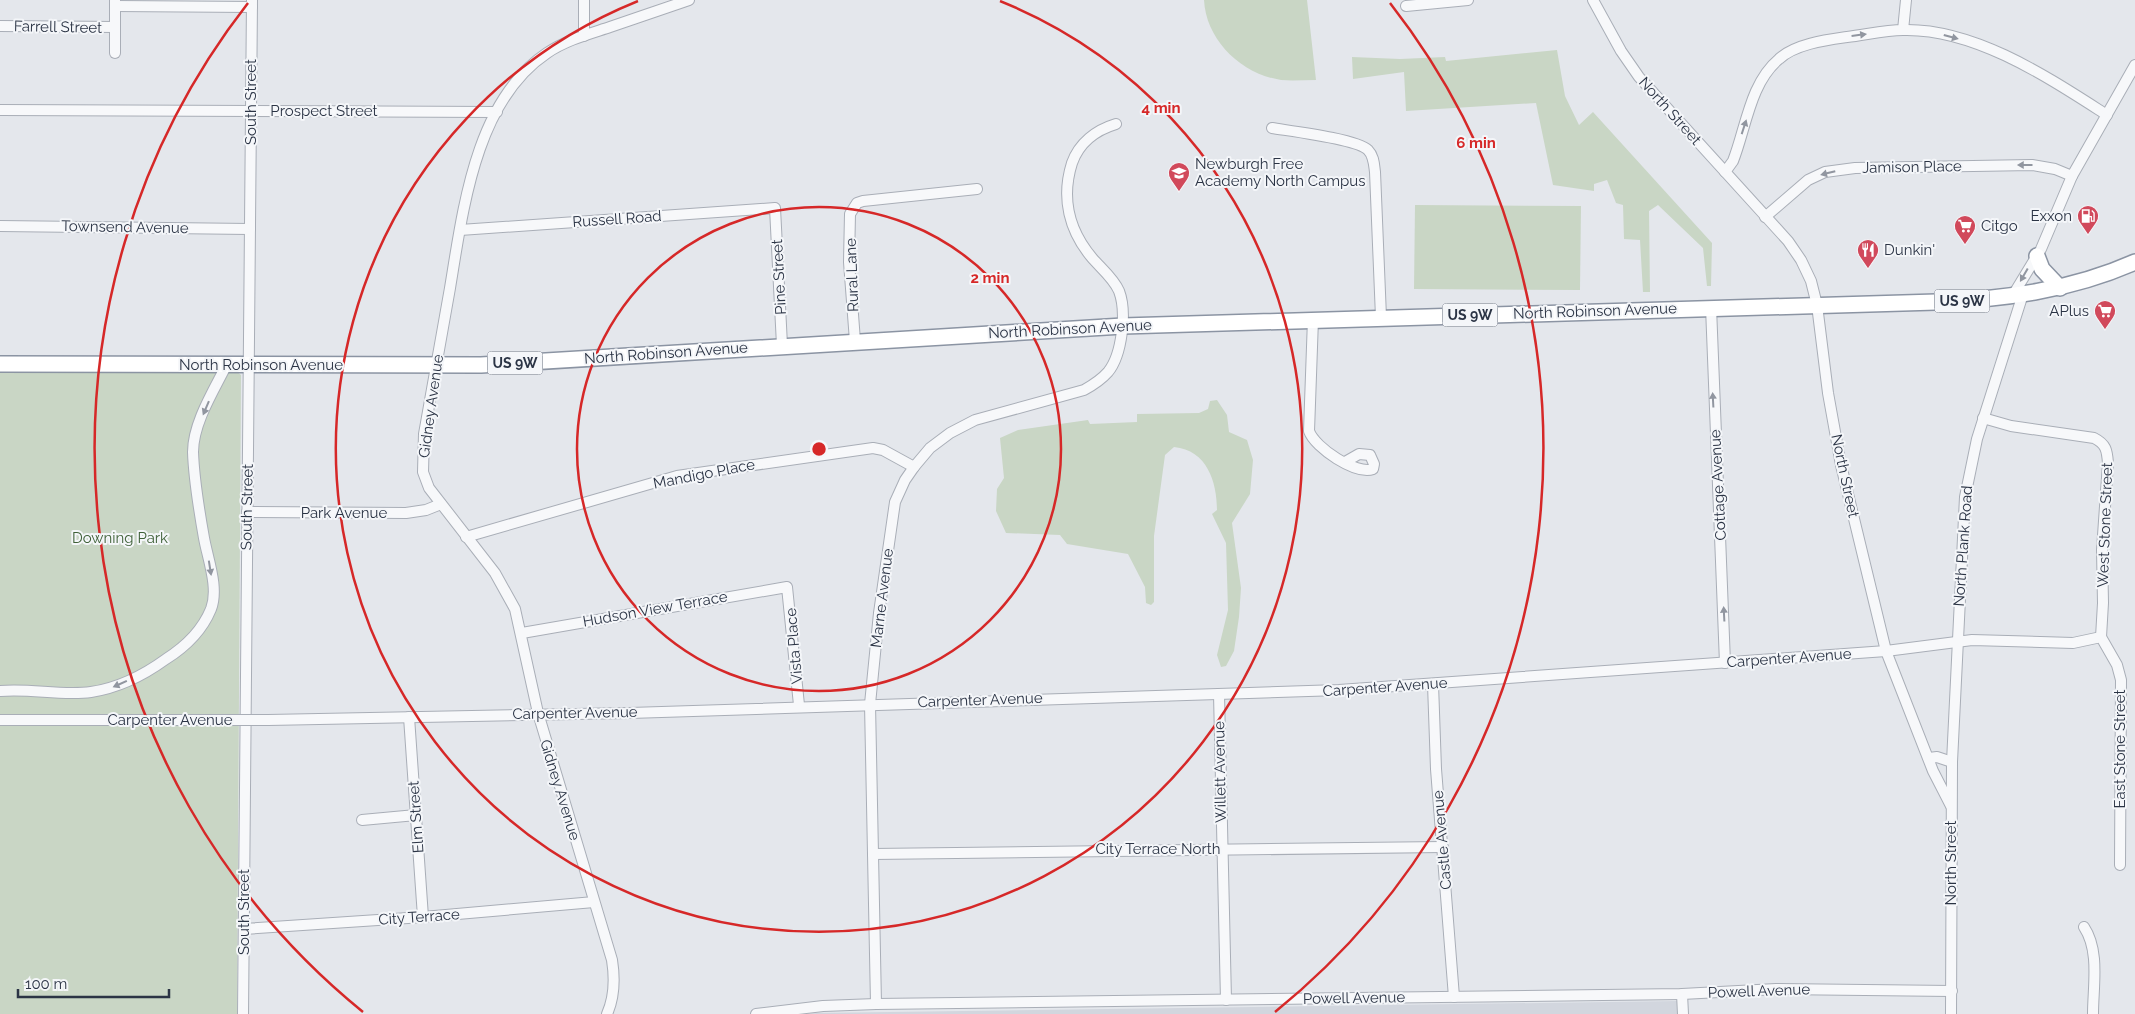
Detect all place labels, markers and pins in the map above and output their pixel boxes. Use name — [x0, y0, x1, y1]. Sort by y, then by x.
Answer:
place label: Newburgh Free Academy North Campus — [1195, 155, 1366, 190]
school or university icon: Newburgh Free Academy North Campus — [1167, 161, 1191, 192]
fuel station icon: Exxon — [2076, 204, 2100, 235]
place label: Exxon — [2030, 207, 2072, 225]
supermarket icon: Citgo — [1953, 214, 1977, 245]
place label: Citgo — [1981, 217, 2018, 235]
restaurant icon: Dunkin' — [1856, 238, 1880, 269]
place label: Dunkin' — [1884, 241, 1935, 259]
supermarket icon: APlus — [2093, 299, 2117, 330]
place label: APlus — [2049, 302, 2089, 320]
centre of rings — [810, 440, 828, 458]

